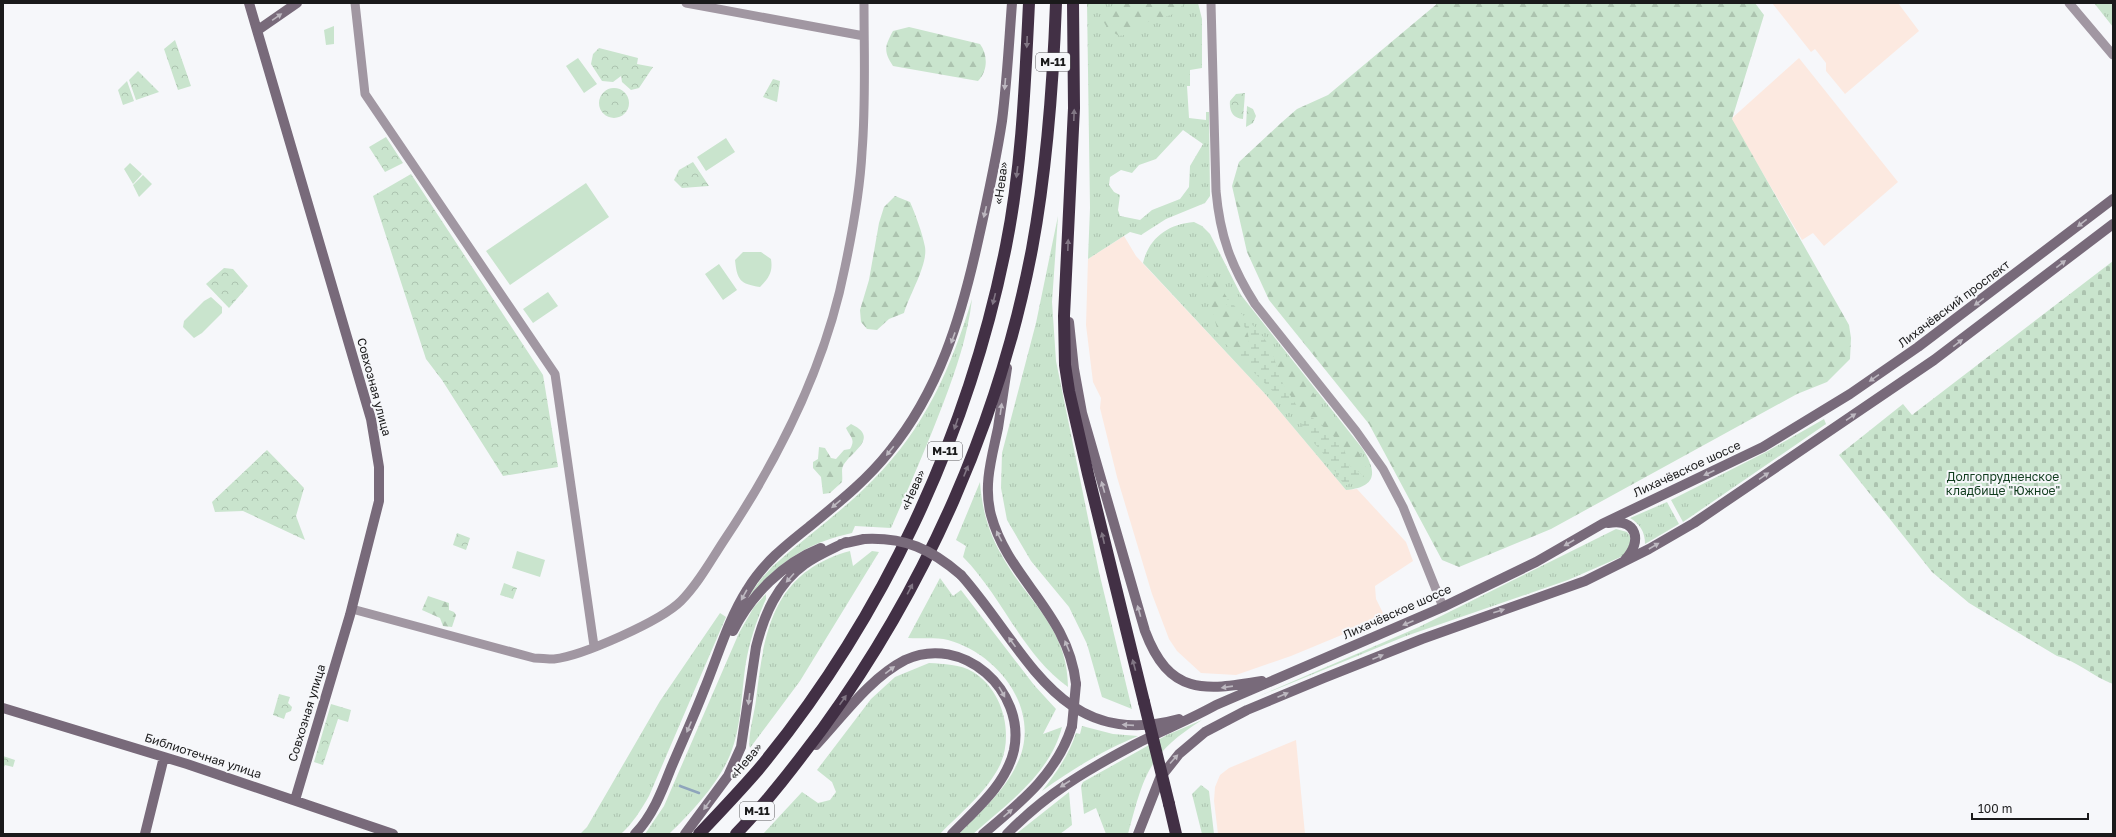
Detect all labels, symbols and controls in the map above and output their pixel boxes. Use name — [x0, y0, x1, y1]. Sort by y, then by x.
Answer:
one-way arrow — [272, 13, 283, 21]
one-way arrow — [1024, 36, 1030, 49]
road number: М-11 — [1036, 53, 1070, 71]
one-way arrow — [1002, 78, 1009, 90]
one-way arrow — [1071, 108, 1077, 121]
street label: «Нева» — [990, 160, 1011, 205]
one-way arrow — [1014, 165, 1020, 178]
one-way arrow — [981, 206, 987, 218]
one-way arrow — [2077, 218, 2088, 227]
one-way arrow — [1065, 238, 1071, 251]
street label: Лихачёвский проспект — [1895, 257, 2013, 350]
one-way arrow — [2056, 260, 2067, 269]
one-way arrow — [991, 293, 997, 306]
one-way arrow — [1974, 298, 1984, 306]
one-way arrow — [949, 332, 955, 344]
street label: Совхозная улица — [354, 336, 395, 438]
one-way arrow — [1952, 339, 1963, 347]
one-way arrow — [1869, 374, 1879, 382]
one-way arrow — [998, 403, 1004, 415]
one-way arrow — [1846, 413, 1856, 421]
one-way arrow — [953, 418, 959, 430]
street label: Лихачёвское шоссе — [1631, 437, 1743, 500]
road number: М-11 — [928, 442, 962, 460]
one-way arrow — [886, 446, 895, 457]
one-way arrow — [963, 465, 969, 477]
street label: «Нева» — [897, 467, 928, 512]
park label: Долгопрудненское кладбище "Южное" — [1946, 469, 2060, 498]
one-way arrow — [1704, 470, 1715, 476]
one-way arrow — [1758, 472, 1769, 480]
one-way arrow — [1100, 480, 1106, 492]
one-way arrow — [831, 500, 842, 509]
one-way arrow — [996, 530, 1003, 542]
one-way arrow — [1100, 532, 1106, 545]
one-way arrow — [1563, 539, 1575, 546]
one-way arrow — [1648, 543, 1660, 550]
one-way arrow — [785, 573, 795, 583]
street label: Лихачёвское шоссе — [1340, 581, 1453, 642]
one-way arrow — [907, 583, 914, 595]
one-way arrow — [741, 589, 748, 600]
one-way arrow — [1136, 605, 1142, 618]
one-way arrow — [1494, 608, 1506, 614]
one-way arrow — [1401, 620, 1413, 626]
one-way arrow — [1008, 636, 1016, 647]
one-way arrow — [1064, 640, 1070, 652]
one-way arrow — [1372, 653, 1384, 659]
one-way arrow — [1131, 658, 1137, 670]
street label: Совхозная улица — [285, 662, 328, 763]
one-way arrow — [884, 666, 895, 674]
one-way arrow — [1221, 684, 1233, 690]
one-way arrow — [999, 686, 1006, 698]
one-way arrow — [1278, 692, 1289, 698]
one-way arrow — [746, 693, 752, 705]
one-way arrow — [839, 695, 847, 705]
one-way arrow — [686, 721, 692, 732]
one-way arrow — [1122, 721, 1134, 728]
street label: Библиотечная улица — [143, 730, 264, 782]
street label: «Нева» — [726, 739, 765, 782]
one-way arrow — [1169, 754, 1179, 764]
one-way arrow — [1060, 780, 1070, 788]
scale bar — [1972, 795, 2088, 821]
one-way arrow — [703, 800, 711, 811]
text: 100 m — [1978, 801, 2012, 816]
road number: М-11 — [740, 802, 774, 820]
one-way arrow — [1003, 808, 1014, 817]

